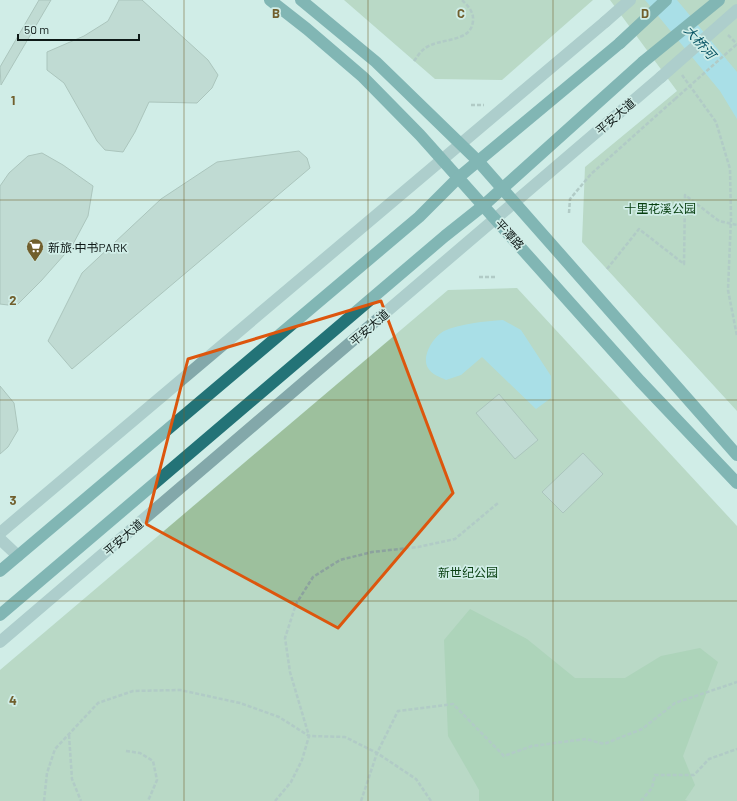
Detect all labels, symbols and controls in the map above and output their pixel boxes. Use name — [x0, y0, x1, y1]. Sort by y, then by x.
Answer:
text: B — [272, 5, 280, 21]
text: C — [457, 5, 465, 21]
text: D — [641, 5, 649, 21]
scale bar — [18, 16, 139, 42]
text: 50 m — [24, 22, 49, 36]
water label: 大桥河 — [681, 22, 721, 64]
text: 1 — [11, 92, 15, 108]
street label: 平安大道 — [592, 95, 638, 137]
park label: 十里花溪公园 — [624, 201, 696, 215]
street label: 平潭路 — [493, 216, 527, 252]
supermarket icon: 新旅·中书PARK — [25, 237, 45, 262]
place label: 新旅·中书PARK — [48, 240, 128, 254]
text: 2 — [9, 292, 17, 308]
street label: 平安大道 — [346, 306, 392, 348]
text: 3 — [9, 492, 17, 508]
street label: 平安大道 — [100, 516, 146, 558]
park label: 新世纪公园 — [438, 565, 498, 579]
text: 4 — [9, 692, 17, 708]

